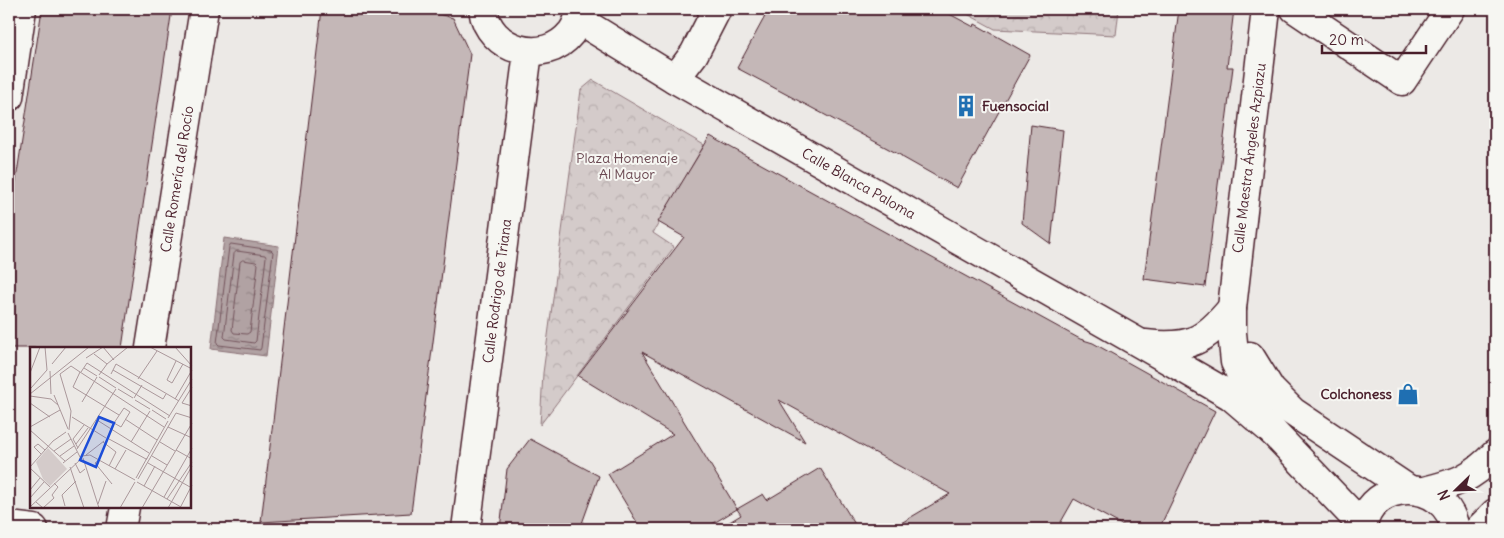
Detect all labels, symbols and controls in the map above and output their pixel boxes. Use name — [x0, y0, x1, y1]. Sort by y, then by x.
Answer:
scale bar — [1322, 22, 1425, 54]
text: 20 m — [1329, 30, 1364, 49]
street label: Calle Maestra Ángeles Azpiazu — [1228, 62, 1270, 254]
building icon: Fuensocial — [953, 93, 979, 119]
place label: Fuensocial — [982, 97, 1049, 115]
street label: Calle Romería del Rocío — [156, 105, 197, 254]
street label: Calle Blanca Paloma — [798, 144, 919, 223]
park label: Plaza Homenaje Al Mayor — [576, 149, 678, 183]
street label: Calle Rodrigo de Triana — [479, 218, 515, 364]
inset map — [30, 347, 191, 508]
shop icon: Colchoness — [1395, 381, 1421, 407]
place label: Colchoness — [1320, 385, 1393, 403]
north arrow — [1432, 466, 1482, 516]
text: N — [1434, 487, 1454, 503]

